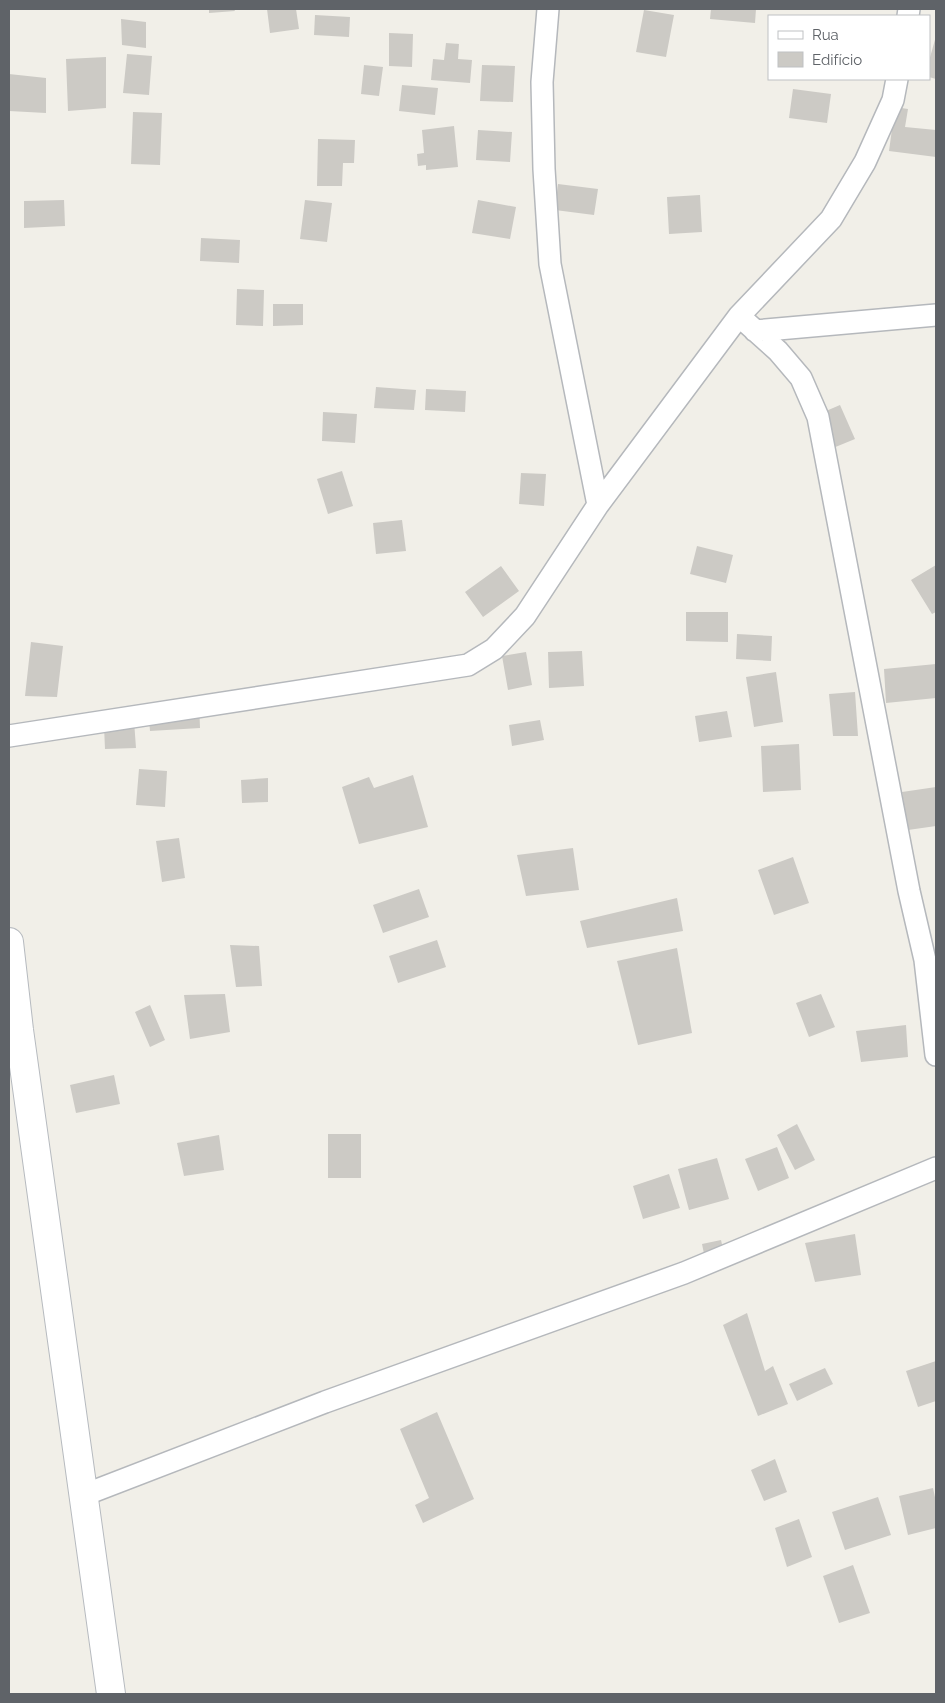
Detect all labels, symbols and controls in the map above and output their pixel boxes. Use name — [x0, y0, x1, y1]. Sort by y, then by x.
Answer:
legend — [768, 15, 930, 80]
text: Rua — [812, 26, 839, 44]
text: Edifício — [812, 51, 862, 69]

